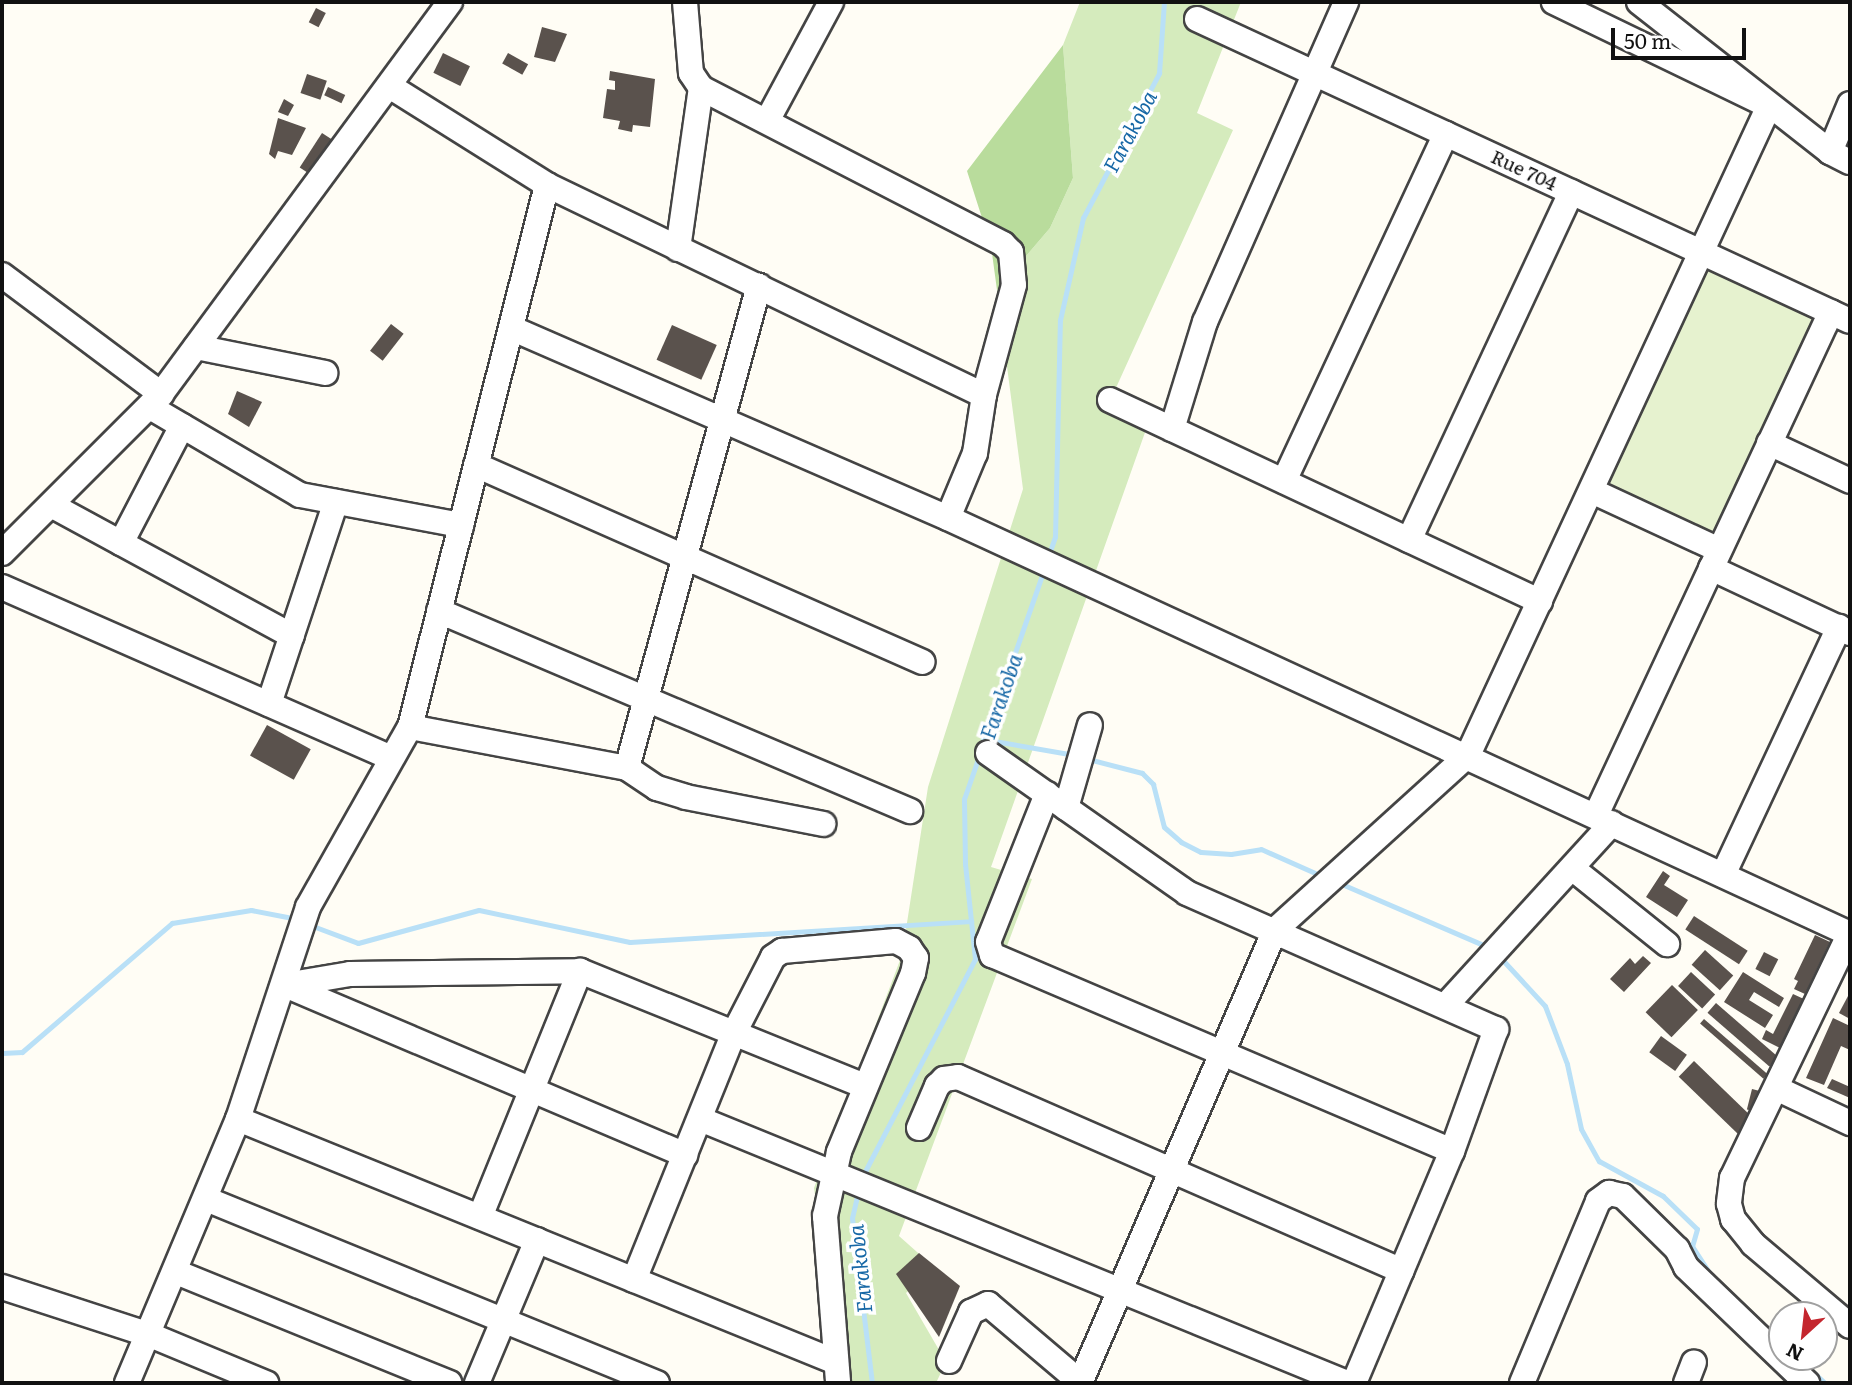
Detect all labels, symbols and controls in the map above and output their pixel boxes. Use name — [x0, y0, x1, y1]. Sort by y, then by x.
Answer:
scale bar — [1614, 14, 1749, 58]
text: 50 m — [1624, 24, 1671, 55]
water label: Farakoba — [1097, 86, 1161, 176]
street label: Rue 704 — [1488, 145, 1560, 195]
water label: Farakoba — [974, 650, 1026, 742]
water label: Farakoba — [842, 1224, 876, 1314]
north arrow — [1768, 1301, 1838, 1371]
text: N — [1781, 1337, 1808, 1369]

